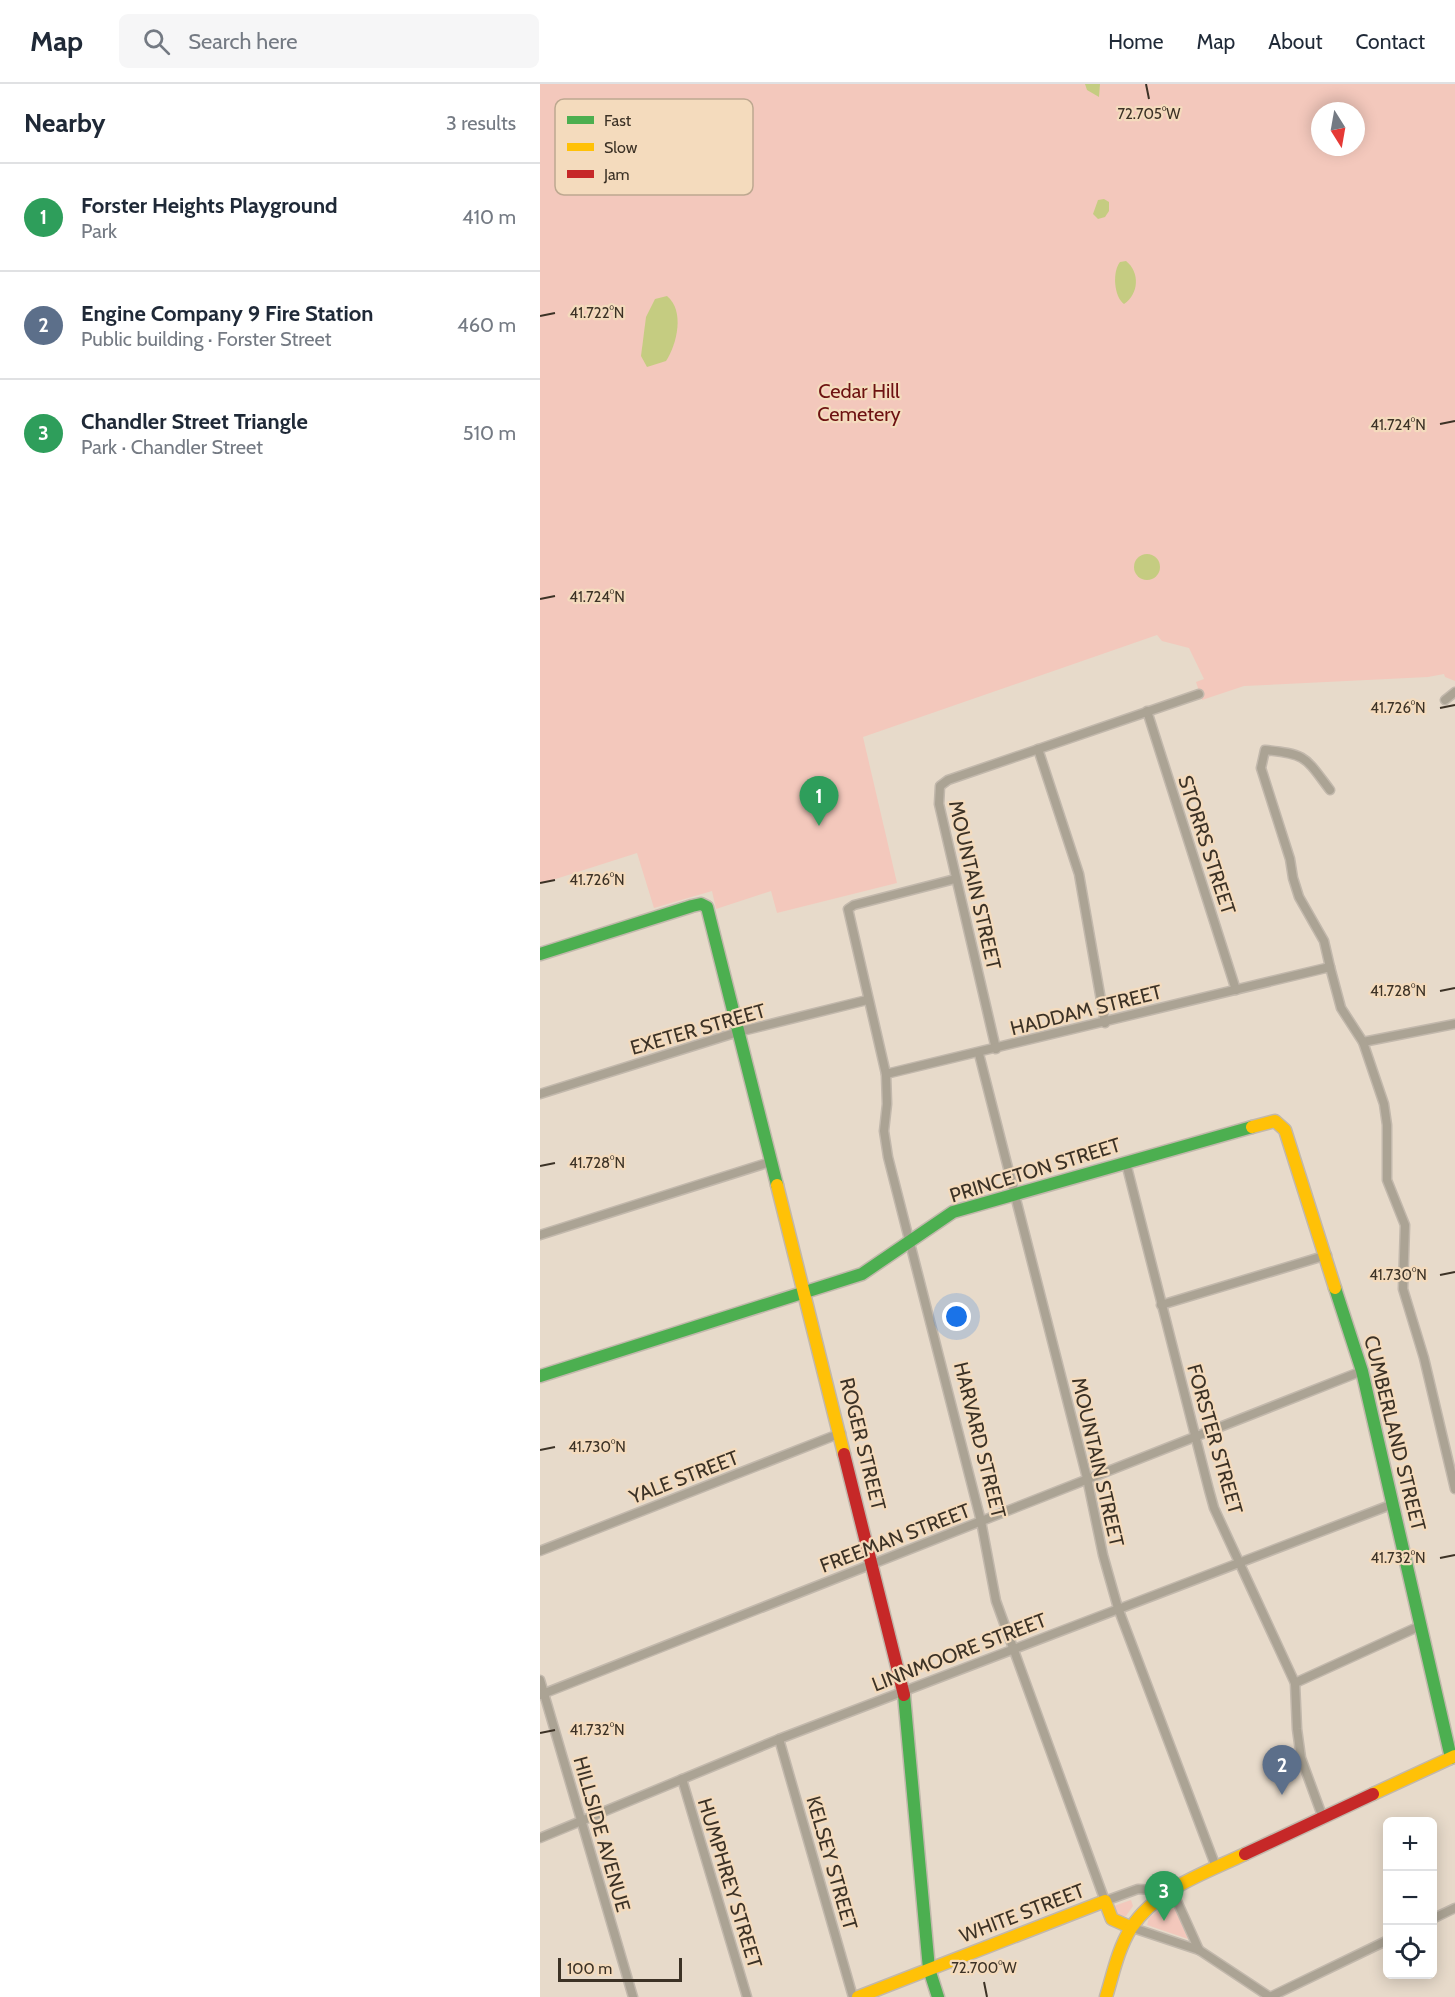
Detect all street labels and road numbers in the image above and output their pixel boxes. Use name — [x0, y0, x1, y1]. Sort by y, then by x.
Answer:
street label: STORRS STREET — [1173, 772, 1241, 918]
street label: MOUNTAIN STREET — [944, 798, 1006, 972]
street label: HADDAM STREET — [1008, 979, 1165, 1040]
street label: EXETER STREET — [628, 998, 769, 1060]
street label: PRINCETON STREET — [947, 1132, 1124, 1207]
street label: CUMBERLAND STREET — [1359, 1333, 1431, 1534]
street label: HARVARD STREET — [949, 1359, 1011, 1521]
street label: FORSTER STREET — [1182, 1361, 1248, 1517]
street label: ROGER STREET — [835, 1375, 891, 1513]
street label: MOUNTAIN STREET — [1067, 1375, 1129, 1549]
street label: YALE STREET — [625, 1445, 742, 1509]
street label: FREEMAN STREET — [816, 1498, 974, 1578]
street label: LINNMOORE STREET — [868, 1608, 1050, 1696]
street label: HILLSIDE AVENUE — [568, 1754, 636, 1914]
street label: KELSEY STREET — [801, 1793, 863, 1933]
street label: HUMPHREY STREET — [693, 1795, 767, 1971]
street label: WHITE STREET — [956, 1878, 1088, 1948]

